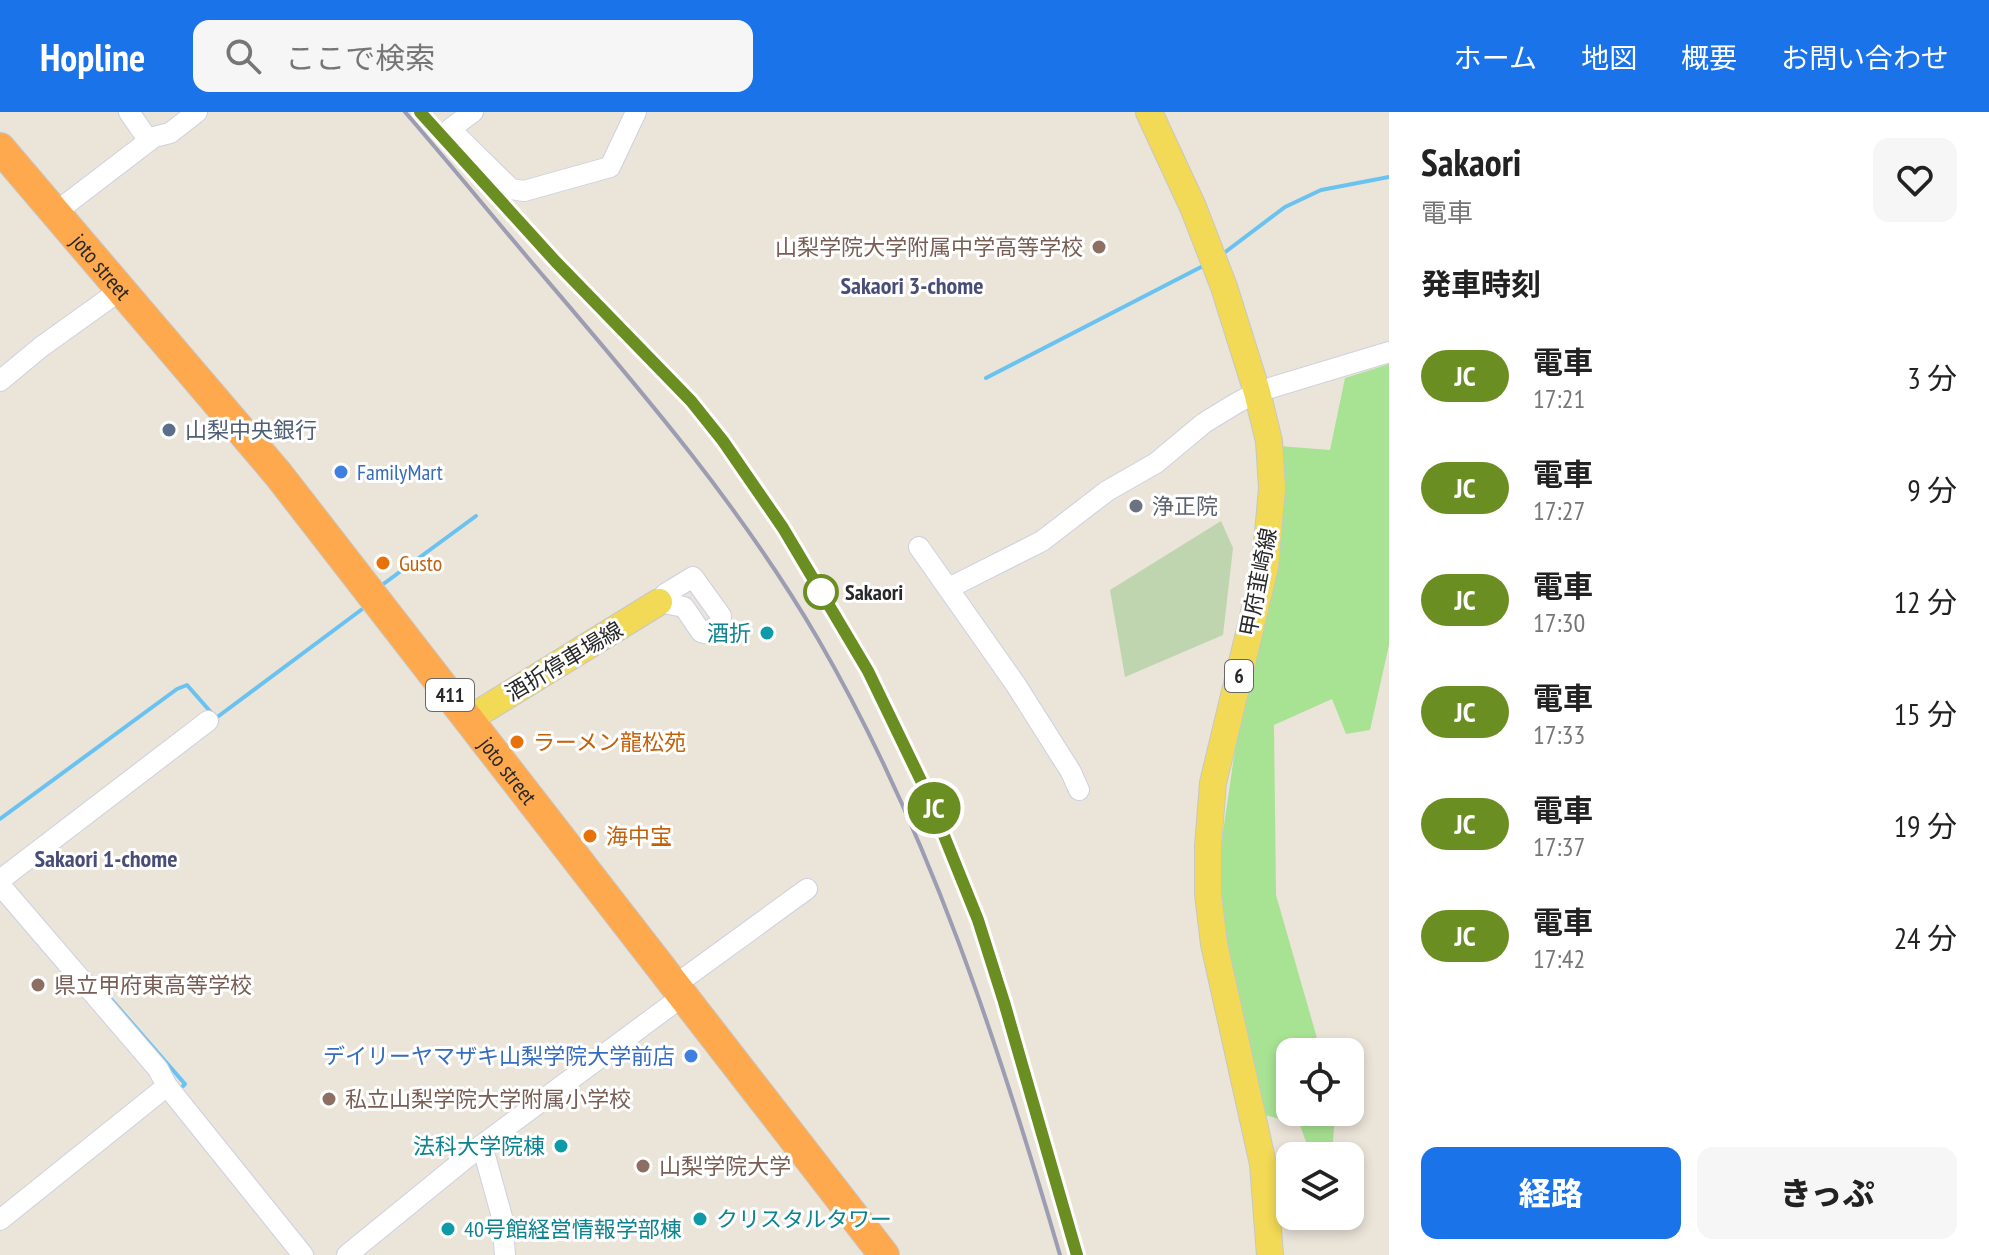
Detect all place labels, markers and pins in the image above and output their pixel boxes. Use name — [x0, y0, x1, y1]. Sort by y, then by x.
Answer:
place label: 山梨学院大学附属中学高等学校 — [775, 233, 1083, 261]
marker: 山梨学院大学附属中学高等学校 — [1090, 238, 1108, 256]
place label: 山梨中央銀行 — [185, 416, 317, 444]
marker: 山梨中央銀行 — [160, 421, 178, 439]
place label: FamilyMart — [357, 458, 443, 486]
marker: FamilyMart — [332, 463, 350, 481]
place label: 浄正院 — [1152, 492, 1218, 520]
marker: 浄正院 — [1127, 497, 1145, 515]
place label: Gusto — [399, 549, 442, 577]
marker: Gusto — [374, 554, 392, 572]
marker: Sakaori — [804, 575, 838, 609]
place label: Sakaori — [845, 578, 903, 606]
place label: 酒折 — [707, 619, 751, 647]
marker: 酒折 — [758, 624, 776, 642]
place label: ラーメン龍松苑 — [533, 728, 686, 756]
marker: ラーメン龍松苑 — [508, 733, 526, 751]
place label: 海中宝 — [606, 822, 672, 850]
marker: 海中宝 — [581, 827, 599, 845]
place label: 県立甲府東高等学校 — [54, 971, 252, 999]
marker: 県立甲府東高等学校 — [29, 976, 47, 994]
place label: デイリーヤマザキ山梨学院大学前店 — [323, 1042, 675, 1070]
marker: デイリーヤマザキ山梨学院大学前店 — [682, 1047, 700, 1065]
place label: 私立山梨学院大学附属小学校 — [345, 1085, 631, 1113]
marker: 私立山梨学院大学附属小学校 — [320, 1090, 338, 1108]
place label: 法科大学院棟 — [413, 1132, 545, 1160]
marker: 法科大学院棟 — [552, 1137, 570, 1155]
place label: 山梨学院大学 — [659, 1152, 791, 1180]
marker: 山梨学院大学 — [634, 1157, 652, 1175]
place label: クリスタルタワー — [716, 1205, 892, 1233]
marker: クリスタルタワー — [691, 1210, 709, 1228]
place label: 40号館経営情報学部棟 — [464, 1215, 682, 1243]
marker: 40号館経営情報学部棟 — [439, 1220, 457, 1238]

